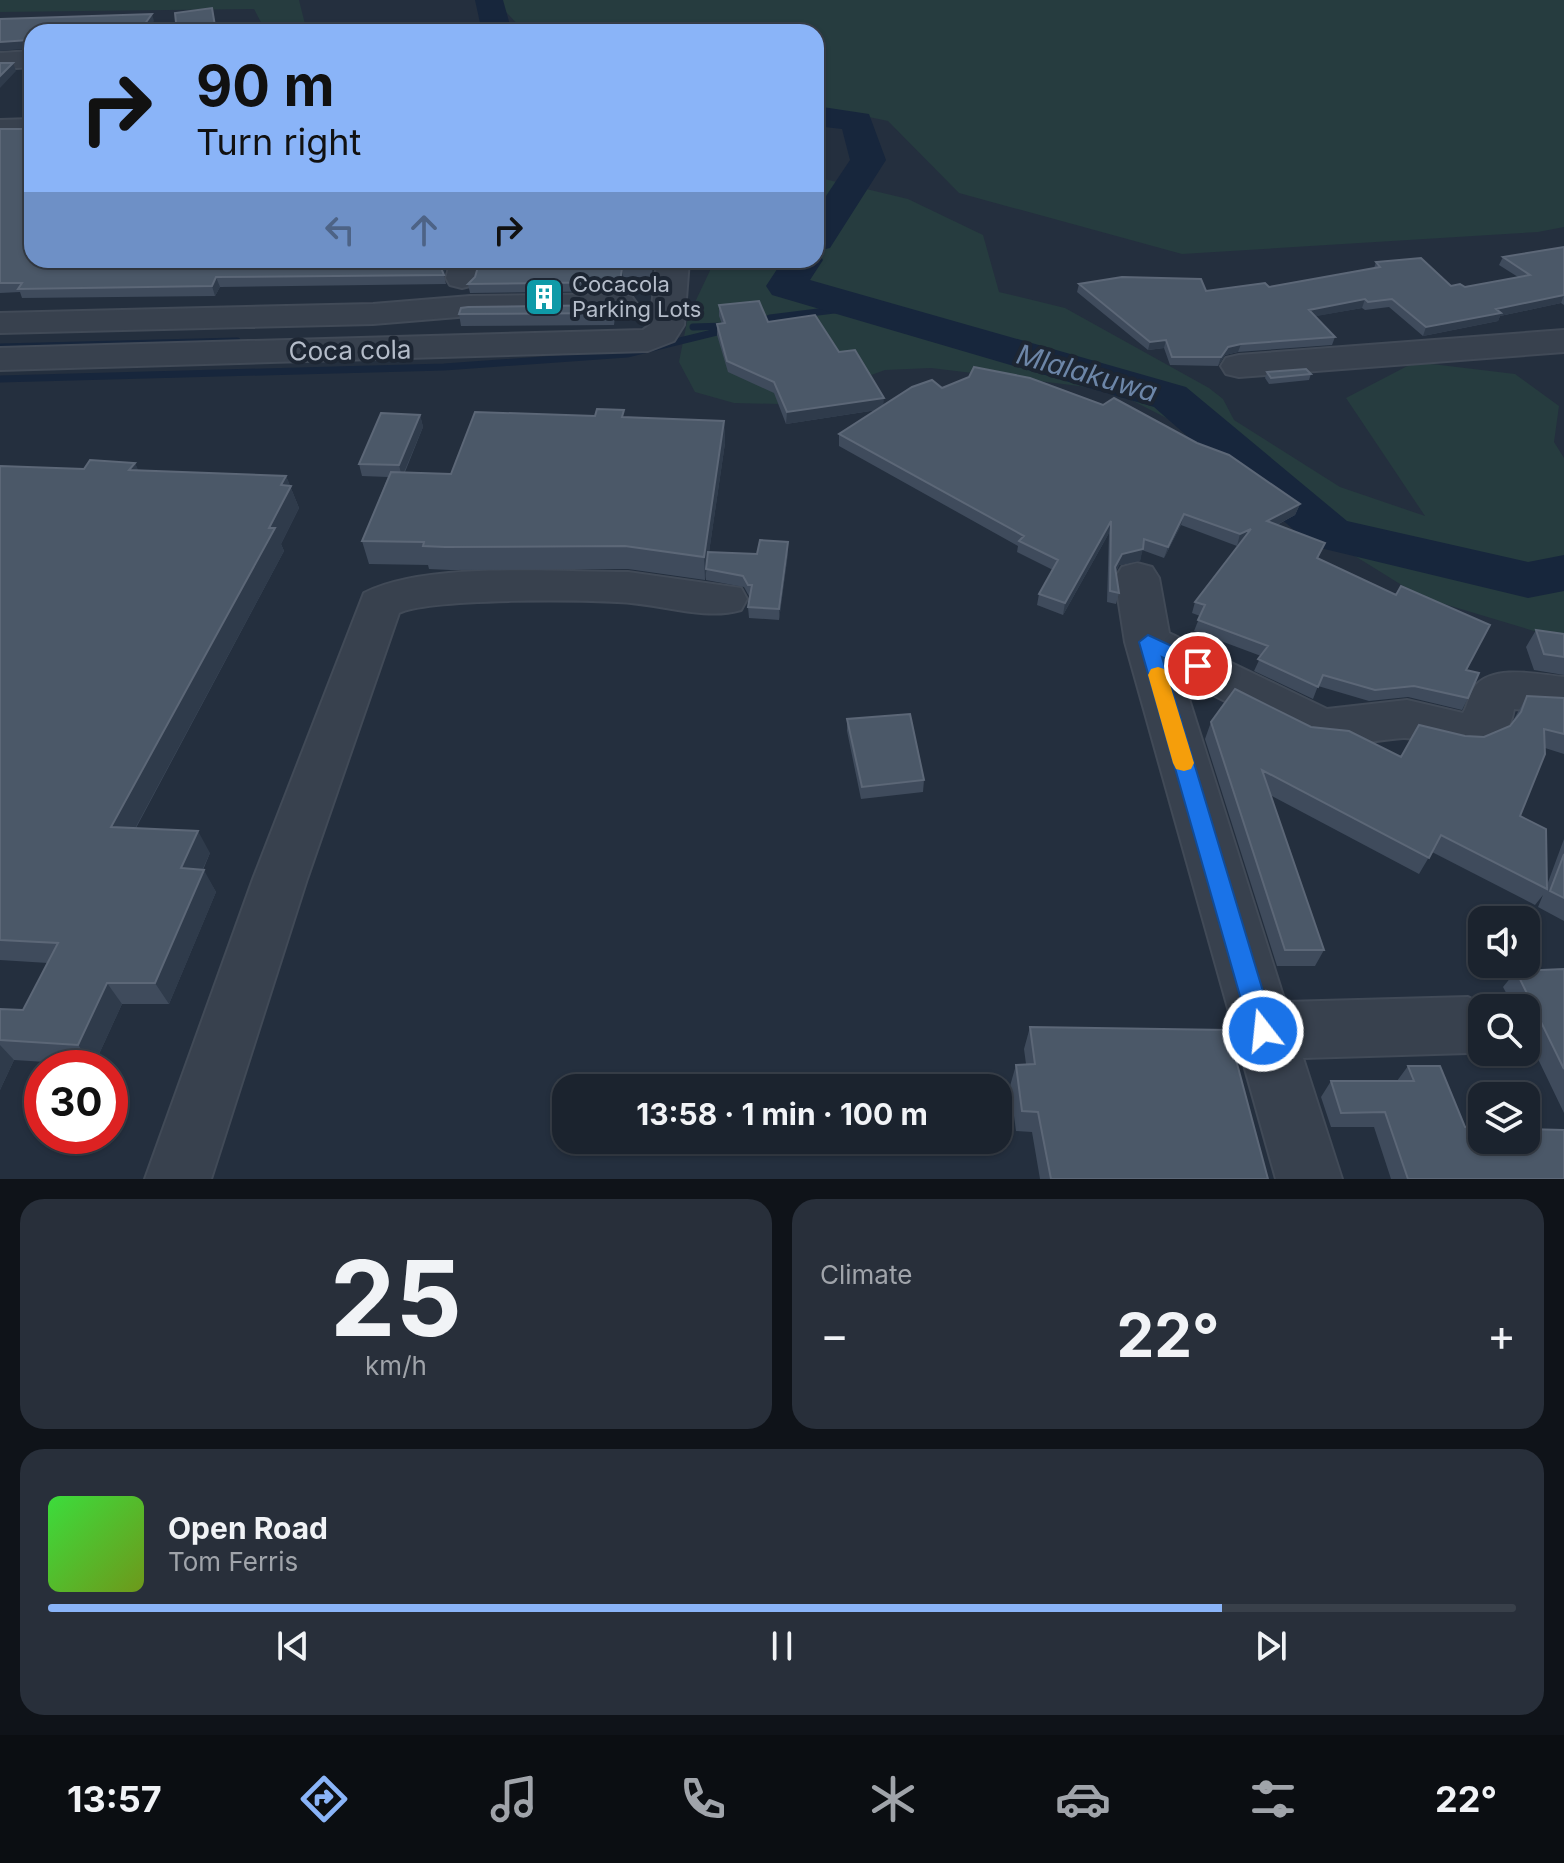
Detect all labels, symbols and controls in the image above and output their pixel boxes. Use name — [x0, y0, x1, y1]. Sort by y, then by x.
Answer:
text: 90 m — [196, 52, 335, 120]
icon: right — [64, 56, 168, 160]
text: Turn right — [196, 120, 361, 164]
icon: left — [318, 208, 362, 252]
icon: ahead — [402, 208, 446, 252]
icon: right — [486, 208, 530, 252]
place label: Cocacola Parking Lots — [572, 271, 701, 322]
building icon: Cocacola Parking Lots — [523, 276, 565, 318]
street label: Coca cola — [288, 333, 412, 367]
water label: Mlalakuwa — [1013, 337, 1161, 409]
pin — [1164, 632, 1232, 700]
icon: arrive — [1176, 644, 1220, 688]
map controls — [1468, 906, 1540, 1154]
button: sound — [1468, 906, 1540, 978]
position arrow — [1221, 989, 1305, 1073]
button: search — [1468, 994, 1540, 1066]
speed limit sign: 30 — [24, 1050, 128, 1154]
button: layers — [1468, 1082, 1540, 1154]
text: 13:58 · 1 min · 100 m — [636, 1096, 928, 1132]
text: 25 — [330, 1235, 462, 1361]
text: Climate — [820, 1259, 912, 1290]
text: 22° — [1116, 1299, 1220, 1371]
text: − — [820, 1308, 849, 1362]
text: + — [1487, 1308, 1516, 1362]
text: km/h — [365, 1350, 427, 1381]
text: Open Road — [168, 1510, 328, 1546]
text: Tom Ferris — [168, 1546, 298, 1577]
icon: previous — [271, 1624, 315, 1668]
icon: pause — [760, 1624, 804, 1668]
icon: next — [1249, 1624, 1293, 1668]
icon: directions — [296, 1771, 352, 1827]
icon: music — [486, 1771, 542, 1827]
icon: phone — [675, 1771, 731, 1827]
icon: climate — [865, 1771, 921, 1827]
icon: car — [1055, 1771, 1111, 1827]
icon: filters — [1245, 1771, 1301, 1827]
text: 13:57 — [67, 1777, 162, 1821]
text: 22° — [1435, 1777, 1497, 1821]

